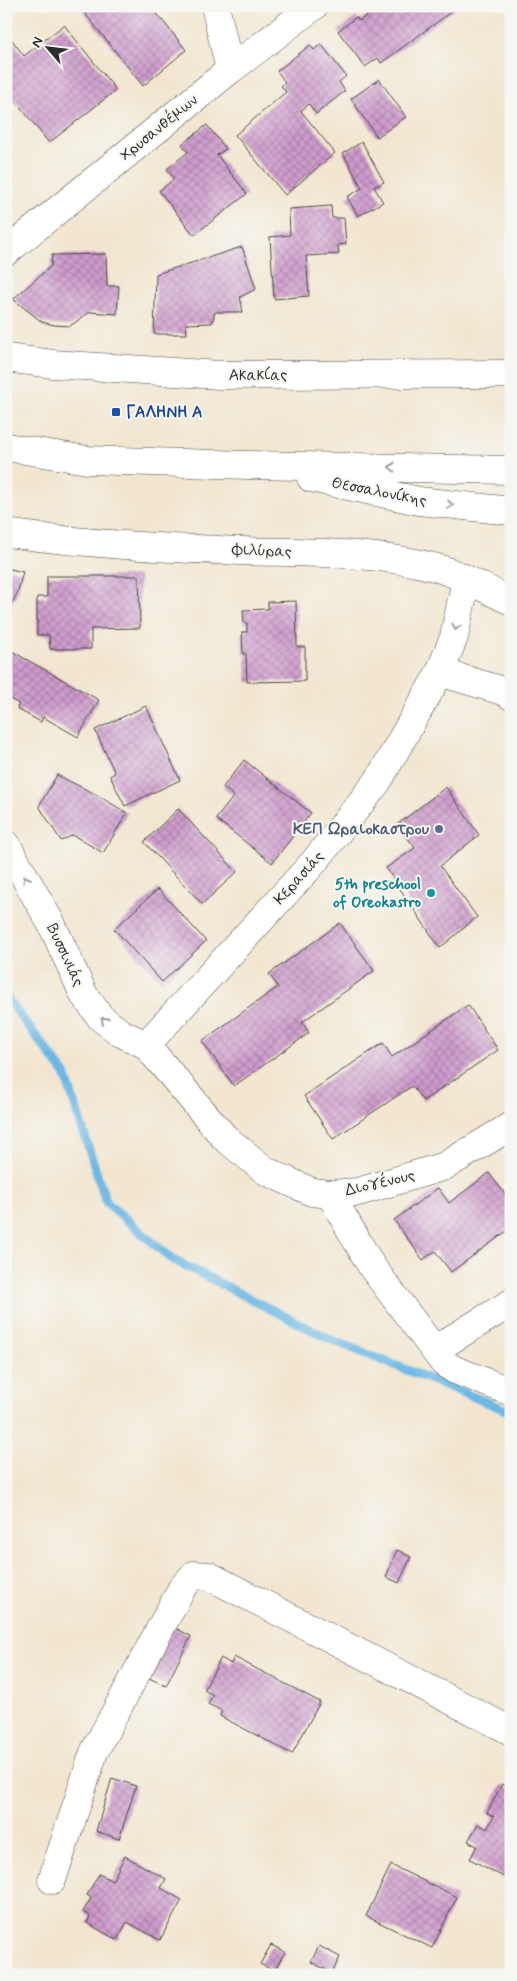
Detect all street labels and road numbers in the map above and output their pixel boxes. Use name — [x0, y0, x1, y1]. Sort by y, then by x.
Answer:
street label: Χρυσανθέμων — [115, 89, 202, 166]
street label: Ακακίας — [229, 365, 287, 386]
street label: Θεσσαλονίκης — [330, 472, 428, 512]
street label: Φιλύρας — [231, 539, 292, 563]
street label: Κερασιάς — [269, 846, 329, 910]
street label: Βυσσινιάς — [41, 920, 89, 990]
street label: Διογένους — [343, 1164, 417, 1201]

